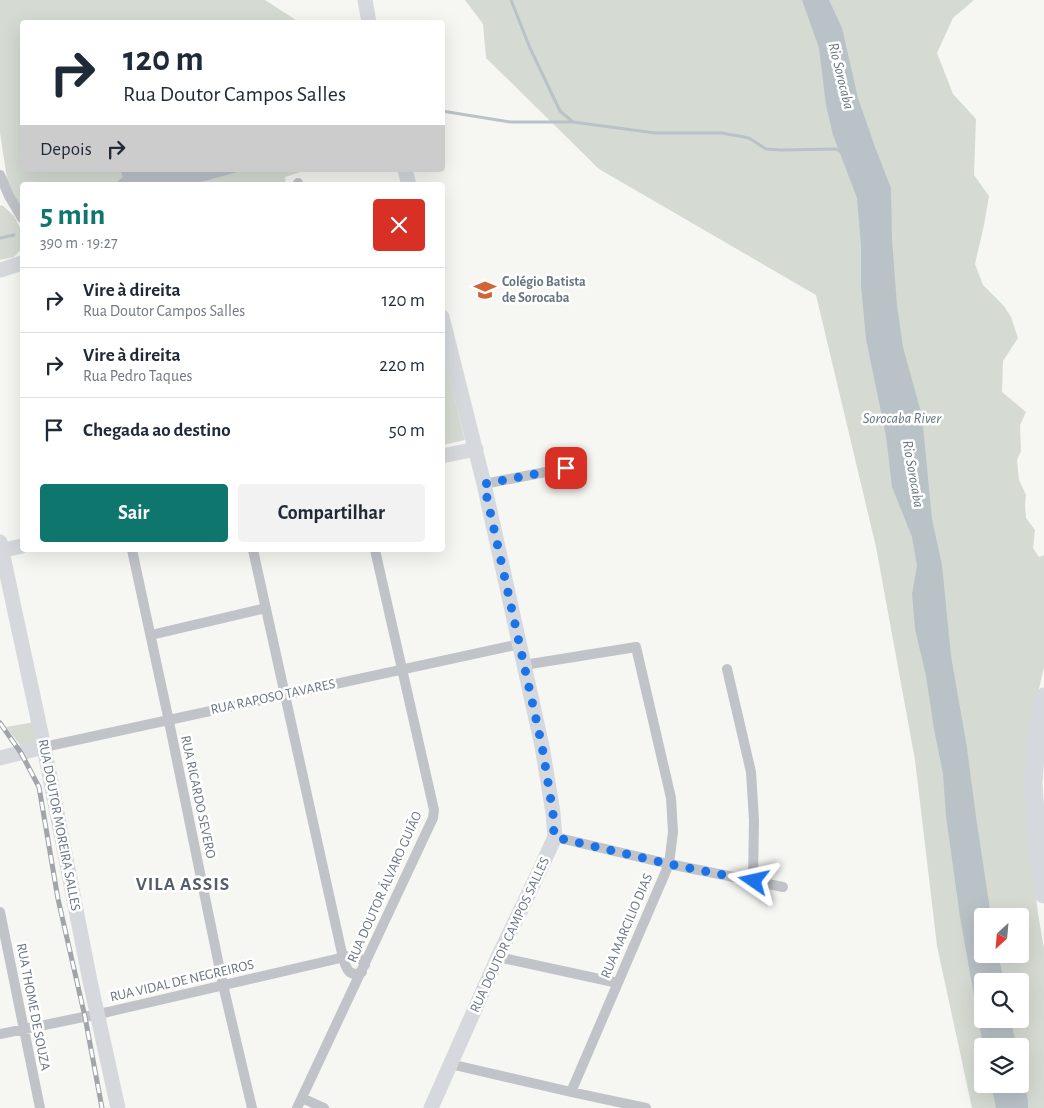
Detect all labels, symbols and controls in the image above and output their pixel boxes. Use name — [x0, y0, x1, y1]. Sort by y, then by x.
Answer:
icon: right — [40, 40, 105, 105]
water label: Rio Sorocaba — [825, 41, 857, 111]
text: 120 m — [123, 42, 204, 77]
text: Rua Doutor Campos Salles — [123, 83, 346, 105]
icon: right — [102, 135, 130, 163]
text: Depois — [40, 140, 92, 159]
button: close — [373, 199, 425, 251]
text: 5 min — [40, 200, 105, 230]
text: 390 m · 19:27 — [40, 235, 118, 251]
place label: Colégio Batista de Sorocaba — [502, 275, 586, 305]
school or university icon: Colégio Batista de Sorocaba — [472, 277, 498, 303]
text: Vire à direita — [83, 281, 181, 300]
icon: right — [40, 286, 68, 314]
text: 120 m — [381, 291, 425, 310]
text: Rua Doutor Campos Salles — [83, 303, 245, 319]
text: Vire à direita — [83, 346, 181, 365]
icon: right — [40, 351, 68, 379]
text: 220 m — [379, 356, 425, 375]
text: Rua Pedro Taques — [83, 368, 192, 384]
water label: Sorocaba River — [863, 411, 942, 426]
icon: arrive — [40, 416, 68, 444]
text: Chegada ao destino — [83, 421, 231, 440]
text: 50 m — [389, 421, 425, 440]
water label: Rio Sorocaba — [900, 439, 926, 509]
pin — [545, 447, 587, 489]
icon: arrive — [552, 454, 580, 482]
button: Sair — [40, 484, 228, 542]
button: Compartilhar — [238, 484, 425, 542]
street label: RUA RAPOSO TAVARES — [209, 677, 337, 717]
street label: RUA RICARDO SEVERO — [178, 734, 218, 860]
street label: RUA DOUTOR MOREIRA SALLES — [35, 738, 83, 912]
street label: RUA DOUTOR ÁLVARO GUIÃO — [343, 808, 425, 965]
position arrow — [727, 854, 779, 906]
street label: RUA DOUTOR CAMPOS SALLES — [468, 855, 552, 1015]
street label: RUA MARCILIO DIAS — [599, 872, 655, 980]
district label: VILA ASSIS — [136, 875, 230, 894]
north arrow — [974, 908, 1029, 962]
map controls — [974, 908, 1029, 1093]
street label: RUA THOME DE SOUZA — [14, 942, 52, 1072]
street label: RUA VIDAL DE NEGREIROS — [109, 958, 255, 1004]
button: search — [974, 973, 1029, 1028]
button: layers — [974, 1038, 1029, 1093]

